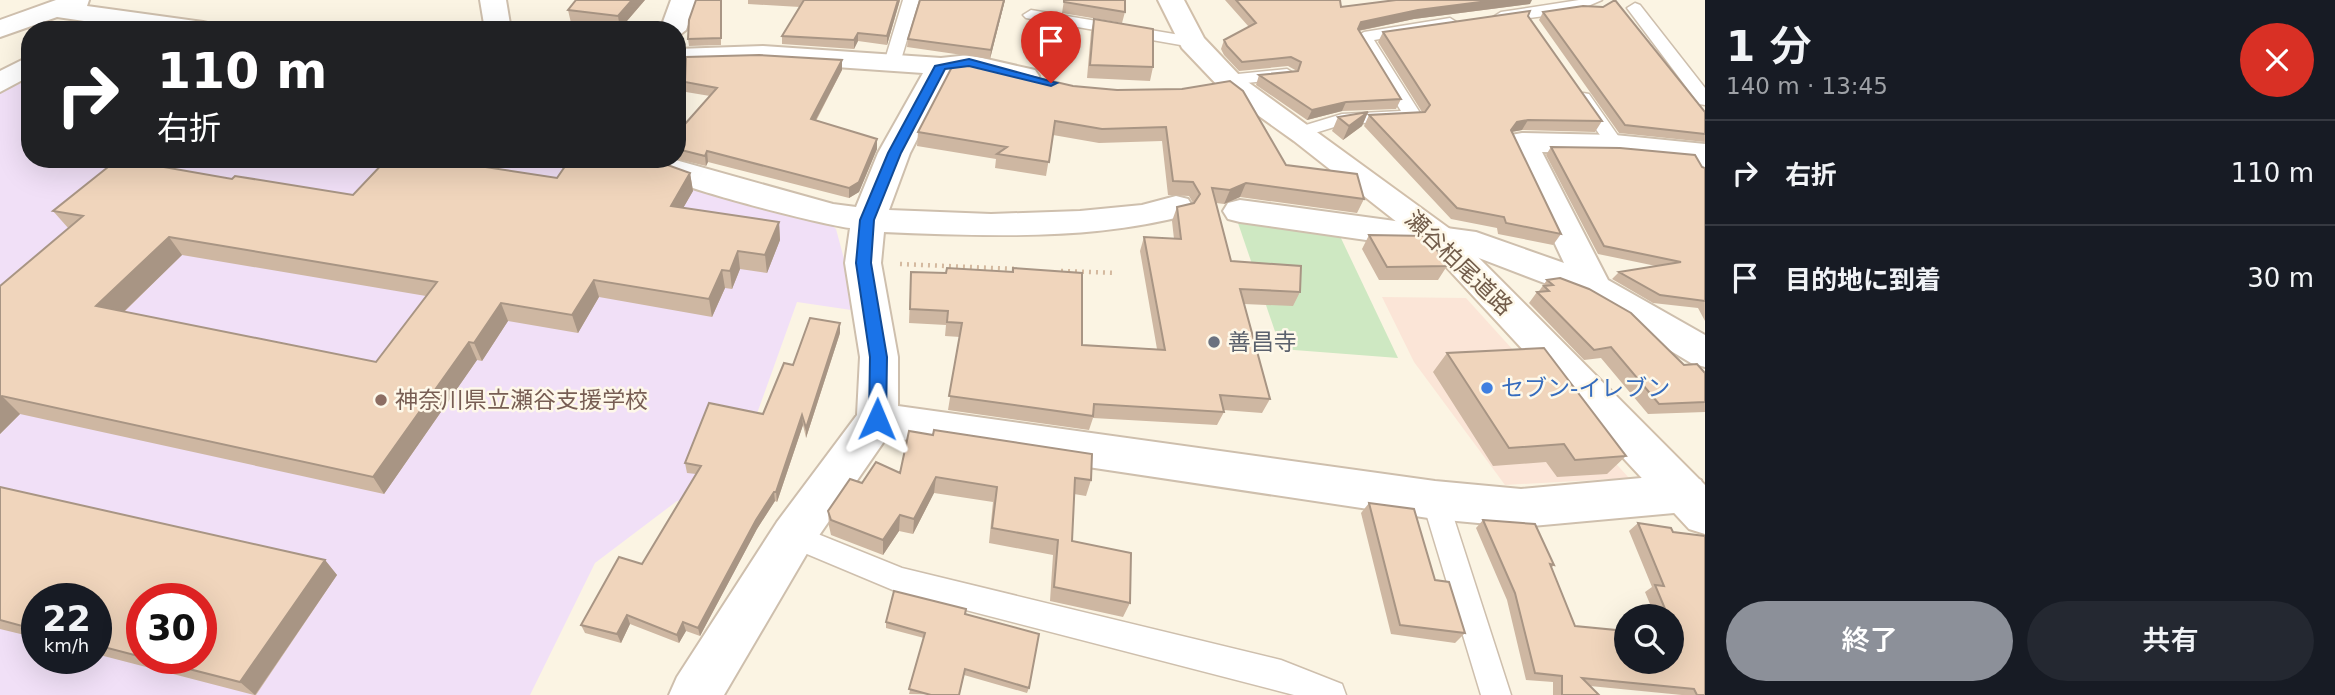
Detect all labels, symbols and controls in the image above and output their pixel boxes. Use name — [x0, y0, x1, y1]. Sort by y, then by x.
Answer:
pin — [1021, 11, 1081, 83]
icon: arrive — [1032, 22, 1070, 60]
text: 1 分 — [1726, 22, 1812, 71]
button: close — [2240, 23, 2314, 97]
text: 110 m — [157, 43, 327, 100]
icon: right — [42, 49, 133, 140]
text: 140 m · 13:45 — [1726, 73, 1888, 99]
text: 右折 — [157, 109, 221, 147]
icon: right — [1726, 154, 1764, 192]
text: 110 m — [2231, 158, 2314, 188]
text: 右折 — [1785, 160, 1837, 190]
street label: 瀬谷柏尾道路 — [1400, 206, 1518, 320]
icon: arrive — [1726, 259, 1764, 297]
text: 30 m — [2247, 263, 2314, 293]
text: 目的地に到着 — [1785, 265, 1941, 295]
place label: 善昌寺 — [1228, 329, 1297, 355]
marker: 善昌寺 — [1206, 334, 1222, 350]
place label: セブン-イレブン — [1501, 375, 1670, 401]
marker: セブン-イレブン — [1479, 380, 1495, 396]
position arrow — [840, 382, 914, 456]
place label: 神奈川県立瀬谷支援学校 — [395, 387, 648, 413]
marker: 神奈川県立瀬谷支援学校 — [373, 392, 389, 408]
speed limit sign: 30 — [126, 583, 217, 674]
text: 22 — [42, 599, 91, 639]
button: 終了 — [1726, 601, 2013, 681]
button: 共有 — [2027, 601, 2314, 681]
map controls — [1614, 604, 1684, 674]
button: search — [1614, 604, 1684, 674]
text: km/h — [44, 635, 89, 656]

